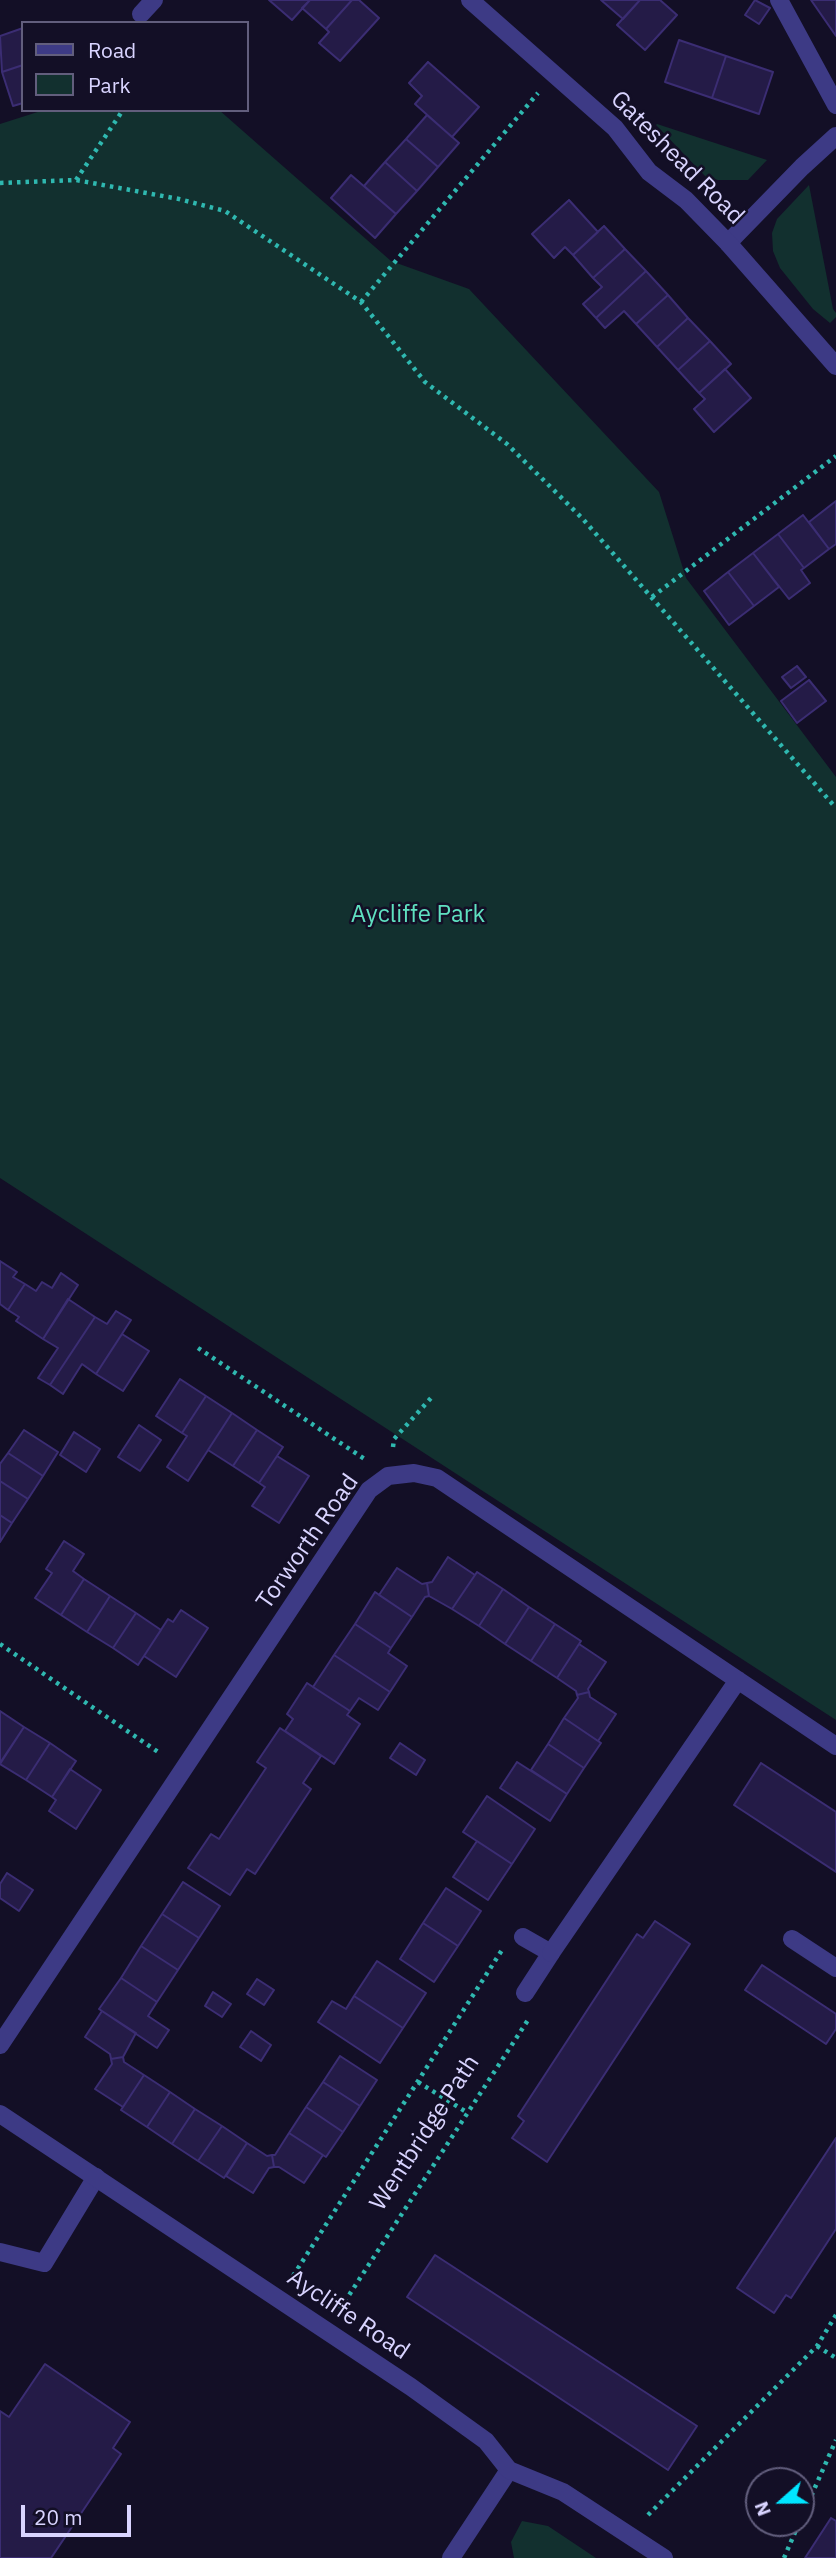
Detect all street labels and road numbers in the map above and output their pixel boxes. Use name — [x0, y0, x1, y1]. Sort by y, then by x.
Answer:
street label: Gateshead Road — [604, 85, 750, 231]
street label: Torworth Road — [251, 1469, 365, 1615]
street label: Wentbridge Path — [364, 2050, 486, 2216]
street label: Aycliffe Road — [282, 2264, 414, 2366]

